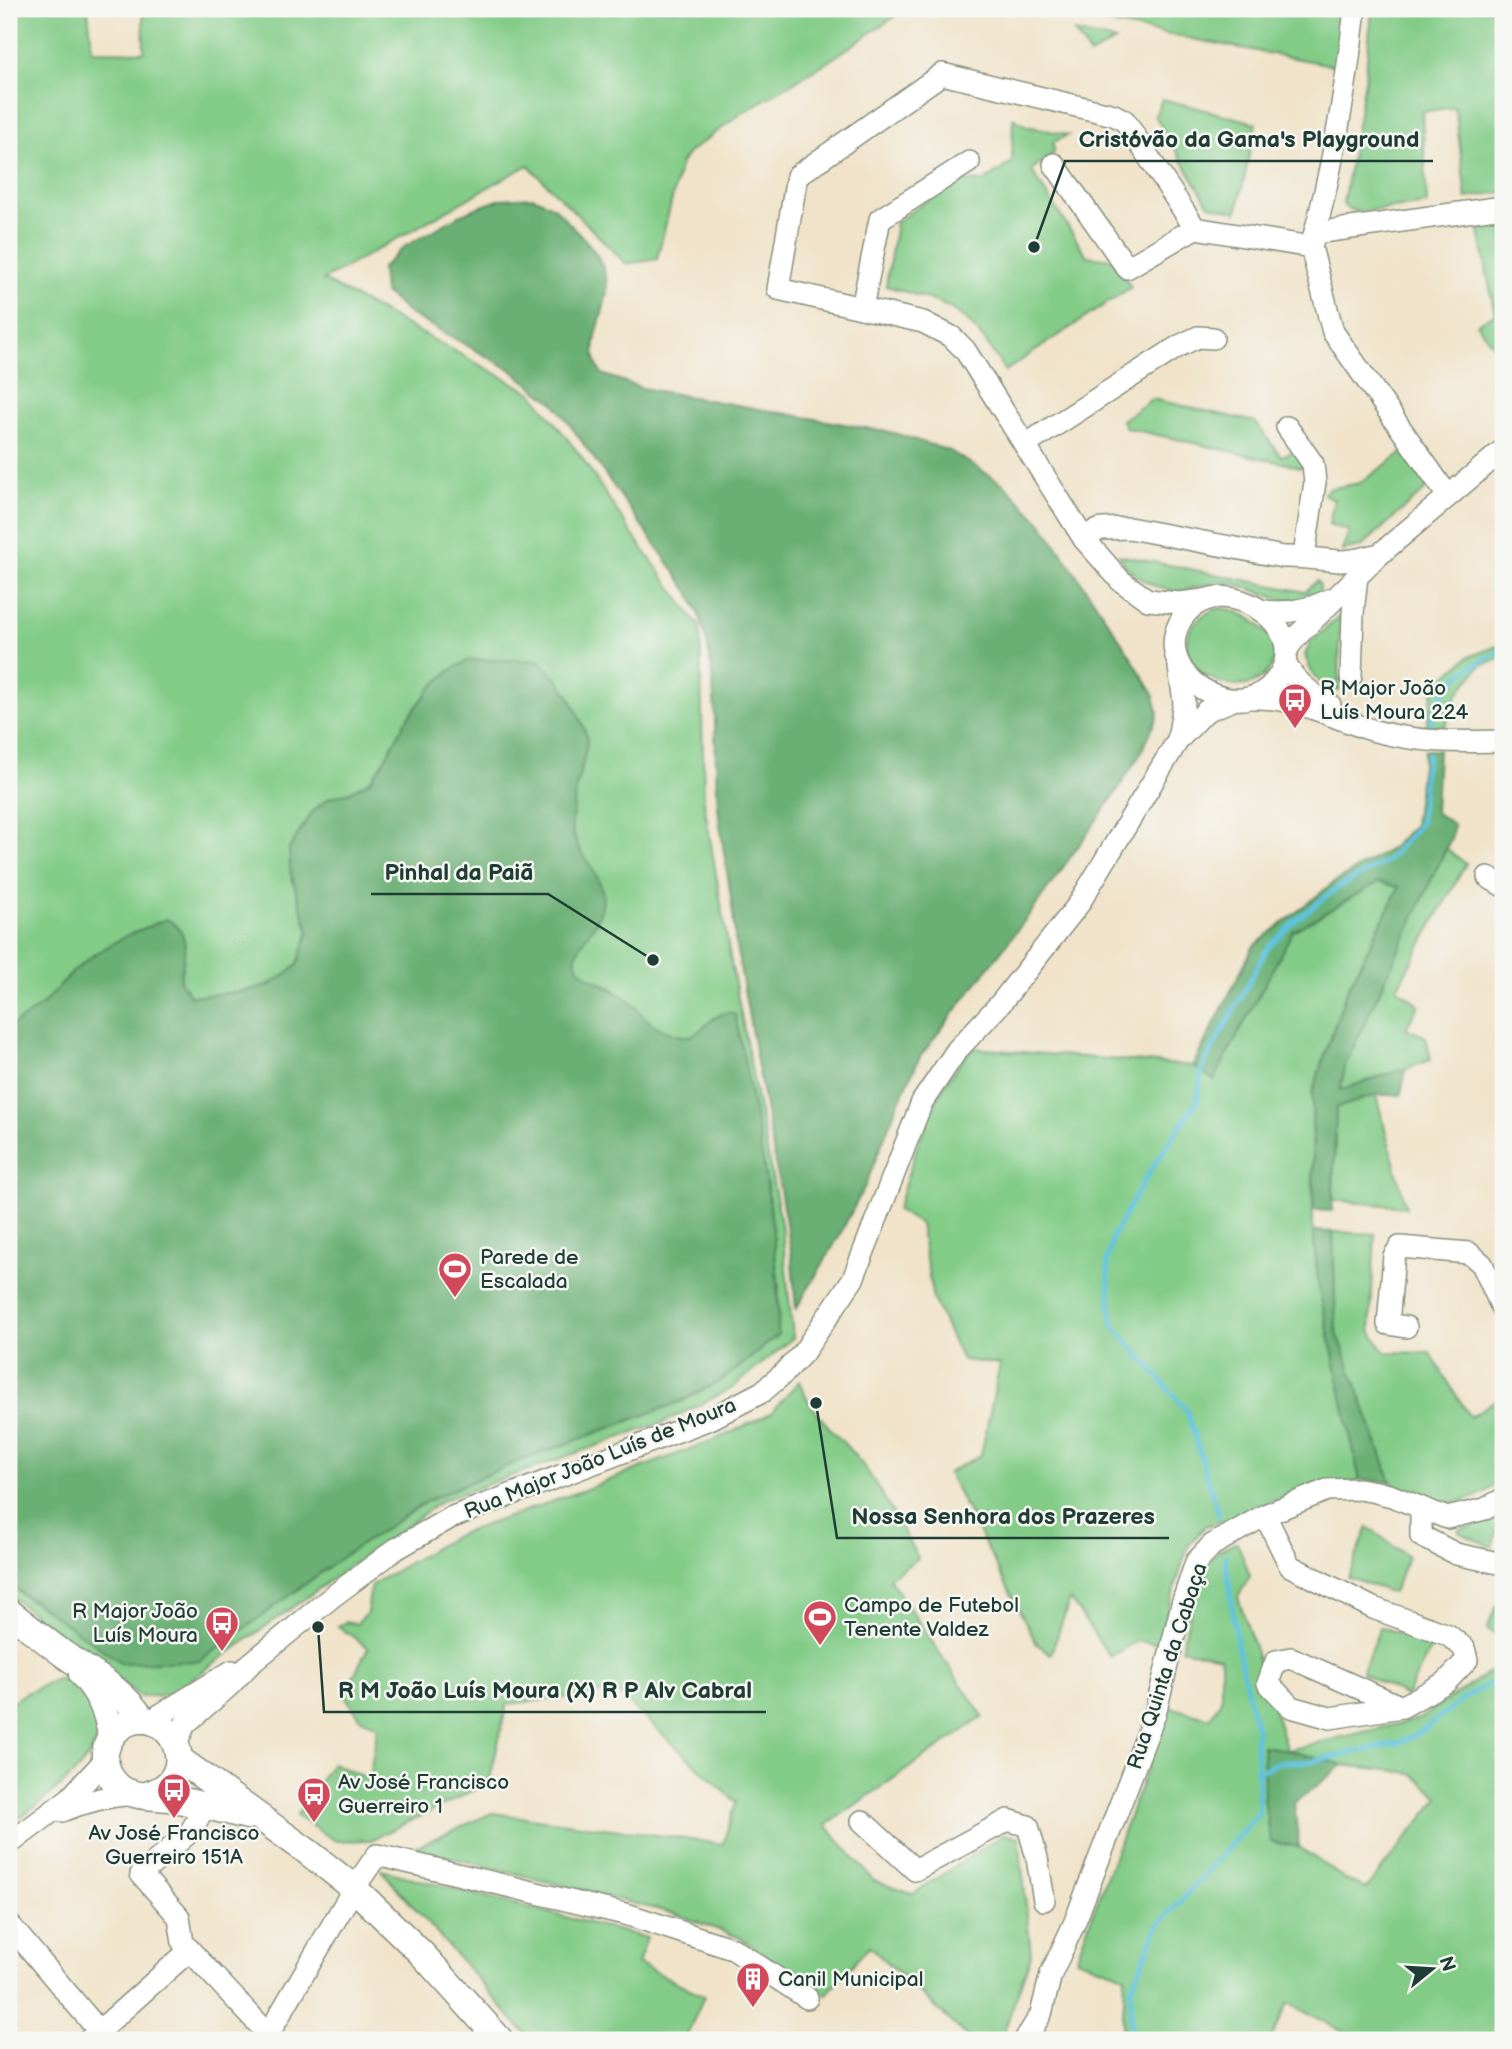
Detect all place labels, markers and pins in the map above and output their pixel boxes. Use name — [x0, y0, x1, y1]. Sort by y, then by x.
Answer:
callout: Cristóvão da Gama's Playground — [1065, 117, 1433, 161]
place label: R Major João Luís Moura 224 — [1320, 676, 1469, 725]
bus stop icon: R Major João Luís Moura 224 — [1276, 681, 1314, 730]
callout: Pinhal da Paiã — [371, 850, 548, 894]
place label: Parede de Escalada — [480, 1245, 579, 1294]
sports icon: Parede de Escalada — [436, 1250, 474, 1299]
callout: Nossa Senhora dos Prazeres — [837, 1494, 1169, 1538]
place label: Campo de Futebol Tenente Valdez — [844, 1593, 1019, 1642]
sports icon: Campo de Futebol Tenente Valdez — [801, 1598, 839, 1647]
place label: R Major João Luís Moura — [72, 1599, 198, 1648]
bus stop icon: R Major João Luís Moura — [203, 1604, 241, 1653]
callout: R M João Luís Moura (X) R P Alv Cabral — [324, 1668, 766, 1712]
place label: Av José Francisco Guerreiro 1 — [338, 1770, 509, 1819]
bus stop icon: Av José Francisco Guerreiro 151A — [155, 1771, 193, 1820]
bus stop icon: Av José Francisco Guerreiro 1 — [295, 1775, 333, 1824]
place label: Av José Francisco Guerreiro 151A — [88, 1821, 260, 1870]
building icon: Canil Municipal — [734, 1960, 772, 2009]
place label: Canil Municipal — [778, 1967, 923, 1992]

